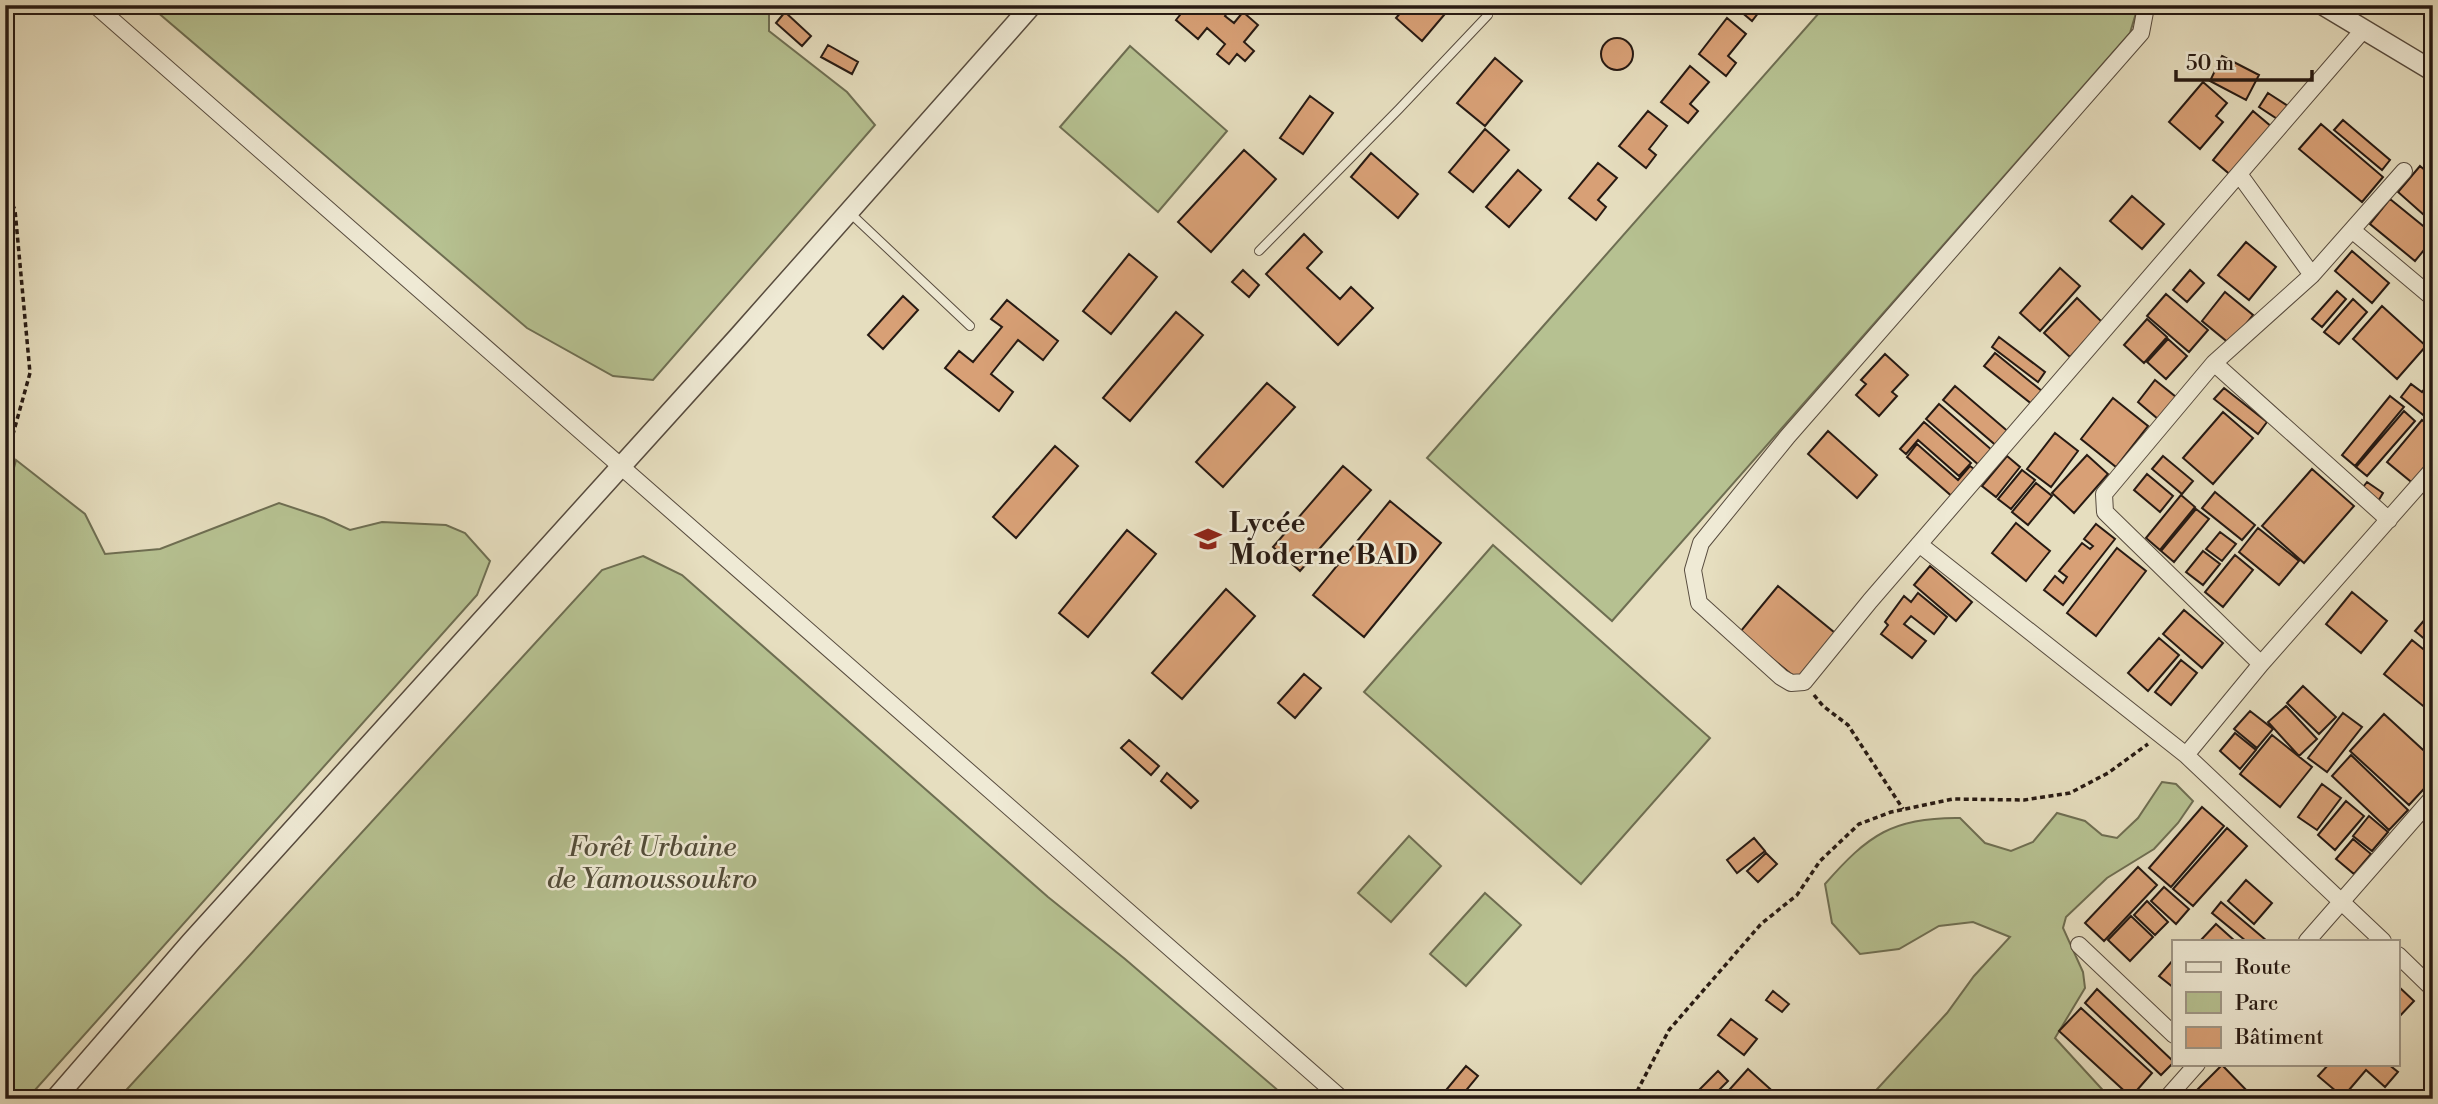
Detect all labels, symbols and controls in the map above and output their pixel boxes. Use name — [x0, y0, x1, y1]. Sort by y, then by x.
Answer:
scale bar — [2176, 38, 2312, 82]
text: 50 m — [2186, 51, 2234, 77]
place label: Lycée Moderne BAD — [1229, 506, 1418, 573]
school or university icon: Lycée Moderne BAD — [1193, 524, 1223, 554]
park label: Forêt Urbaine de Yamoussoukro — [547, 830, 757, 897]
legend — [2172, 940, 2400, 1066]
text: Route — [2235, 955, 2291, 981]
text: Parc — [2235, 991, 2278, 1017]
text: Bâtiment — [2234, 1025, 2324, 1051]

